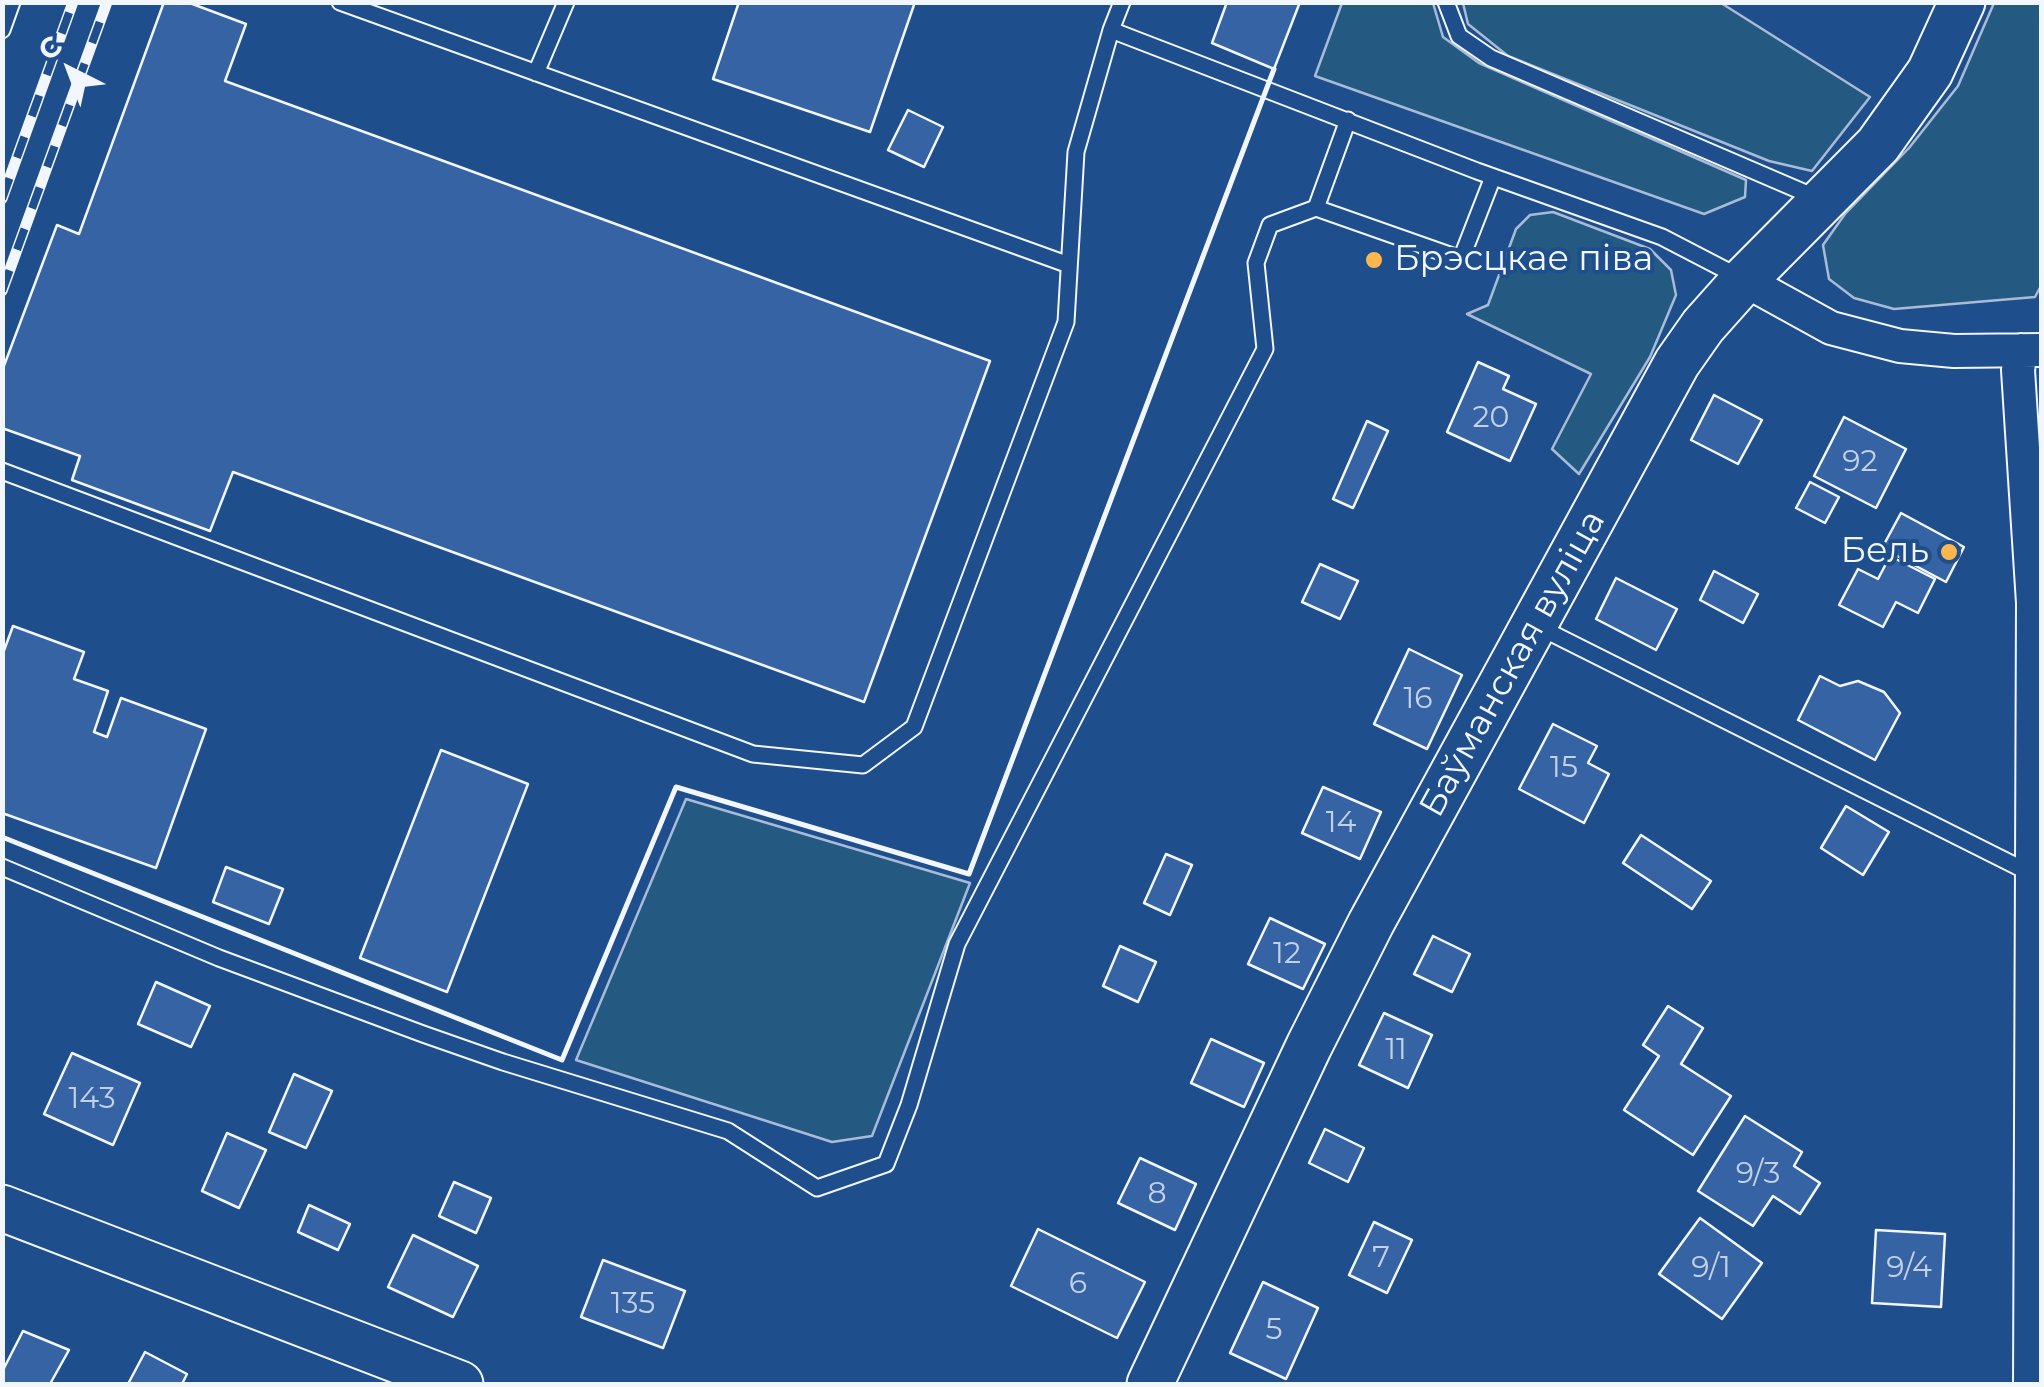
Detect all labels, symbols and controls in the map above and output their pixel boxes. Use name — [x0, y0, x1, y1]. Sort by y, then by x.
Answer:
north arrow — [20, 20, 120, 120]
text: С — [31, 28, 69, 67]
place label: Брэсцкае піва — [1394, 239, 1653, 281]
marker: Брэсцкае піва — [1363, 249, 1385, 271]
house number: 20 — [1473, 400, 1509, 436]
house number: 92 — [1842, 444, 1878, 480]
street label: Баўманская вуліца — [1411, 504, 1615, 824]
place label: Бель — [1841, 531, 1929, 573]
marker: Бель — [1938, 541, 1960, 563]
house number: 16 — [1403, 681, 1433, 717]
house number: 15 — [1550, 750, 1578, 786]
house number: 14 — [1326, 805, 1356, 841]
house number: 12 — [1273, 936, 1301, 972]
house number: 11 — [1385, 1032, 1407, 1068]
house number: 143 — [68, 1081, 116, 1117]
house number: 9/3 — [1736, 1156, 1780, 1192]
house number: 8 — [1147, 1176, 1167, 1212]
house number: 7 — [1372, 1240, 1390, 1276]
house number: 9/1 — [1691, 1250, 1731, 1286]
house number: 9/4 — [1886, 1250, 1932, 1286]
house number: 6 — [1069, 1266, 1087, 1302]
house number: 135 — [611, 1286, 655, 1322]
house number: 5 — [1266, 1312, 1282, 1348]

